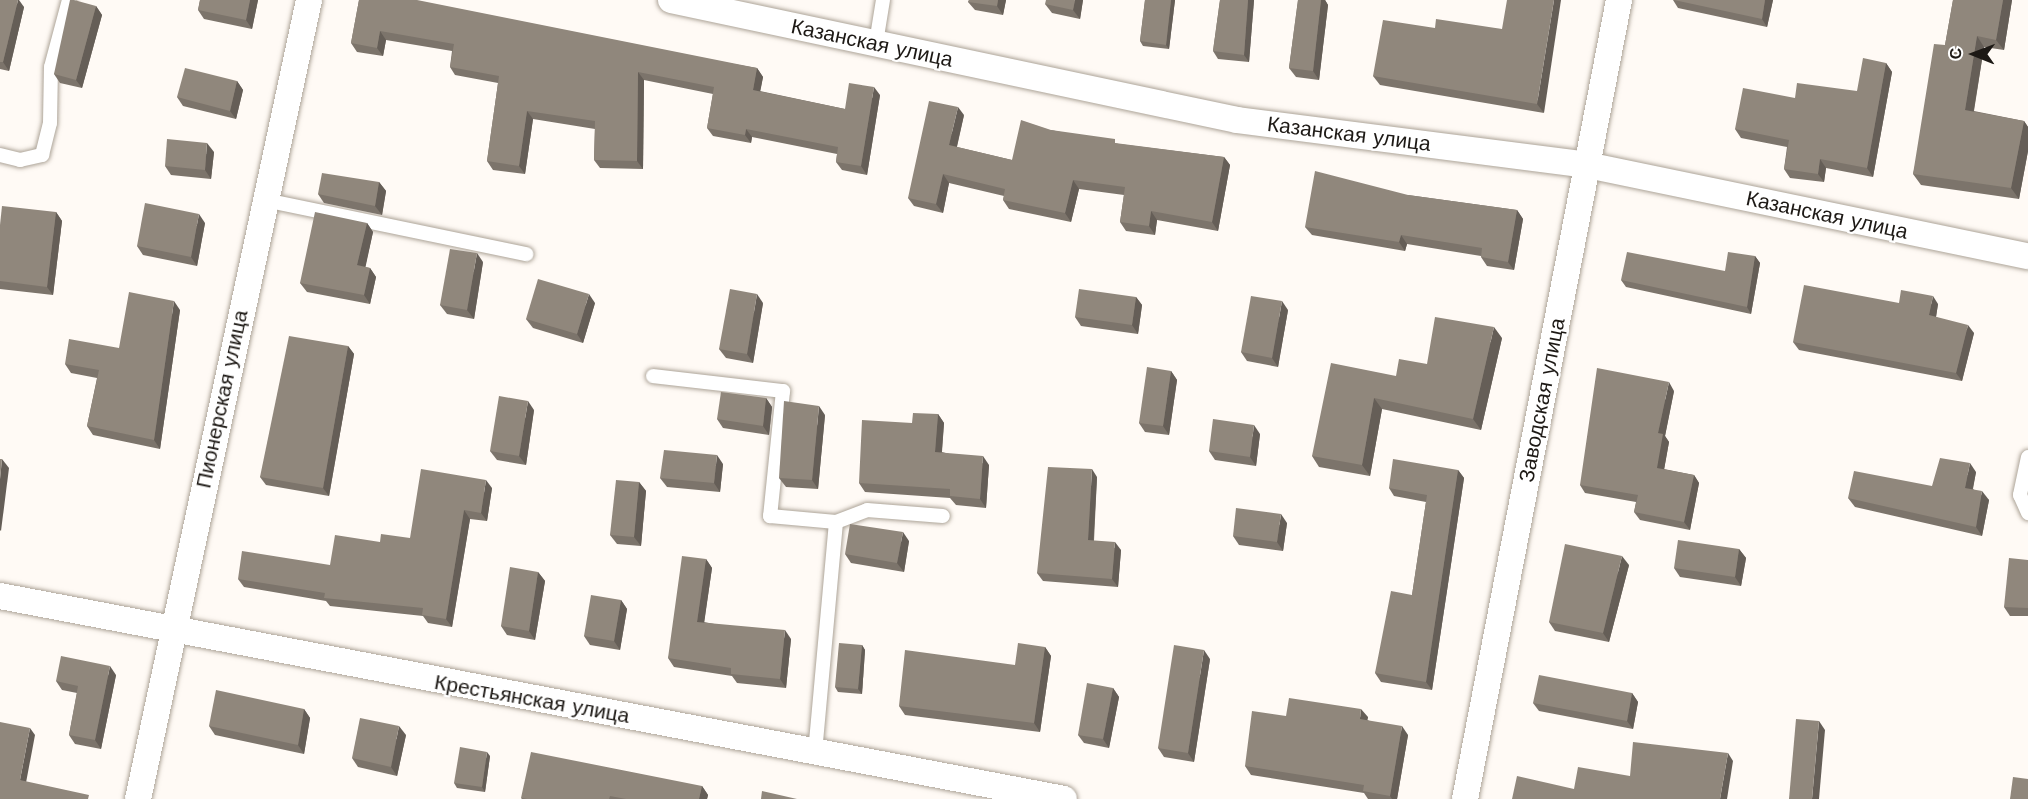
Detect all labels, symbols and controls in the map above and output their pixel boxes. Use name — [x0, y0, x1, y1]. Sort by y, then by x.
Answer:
street label: Казанская улица — [789, 14, 955, 72]
north arrow — [1944, 24, 2004, 84]
text: С — [1946, 48, 1965, 60]
street label: Казанская улица — [1266, 111, 1432, 157]
street label: Казанская улица — [1744, 186, 1910, 244]
street label: Пионерская улица — [191, 308, 253, 490]
street label: Заводская улица — [1514, 316, 1570, 484]
street label: Крестьянская улица — [432, 669, 632, 729]

